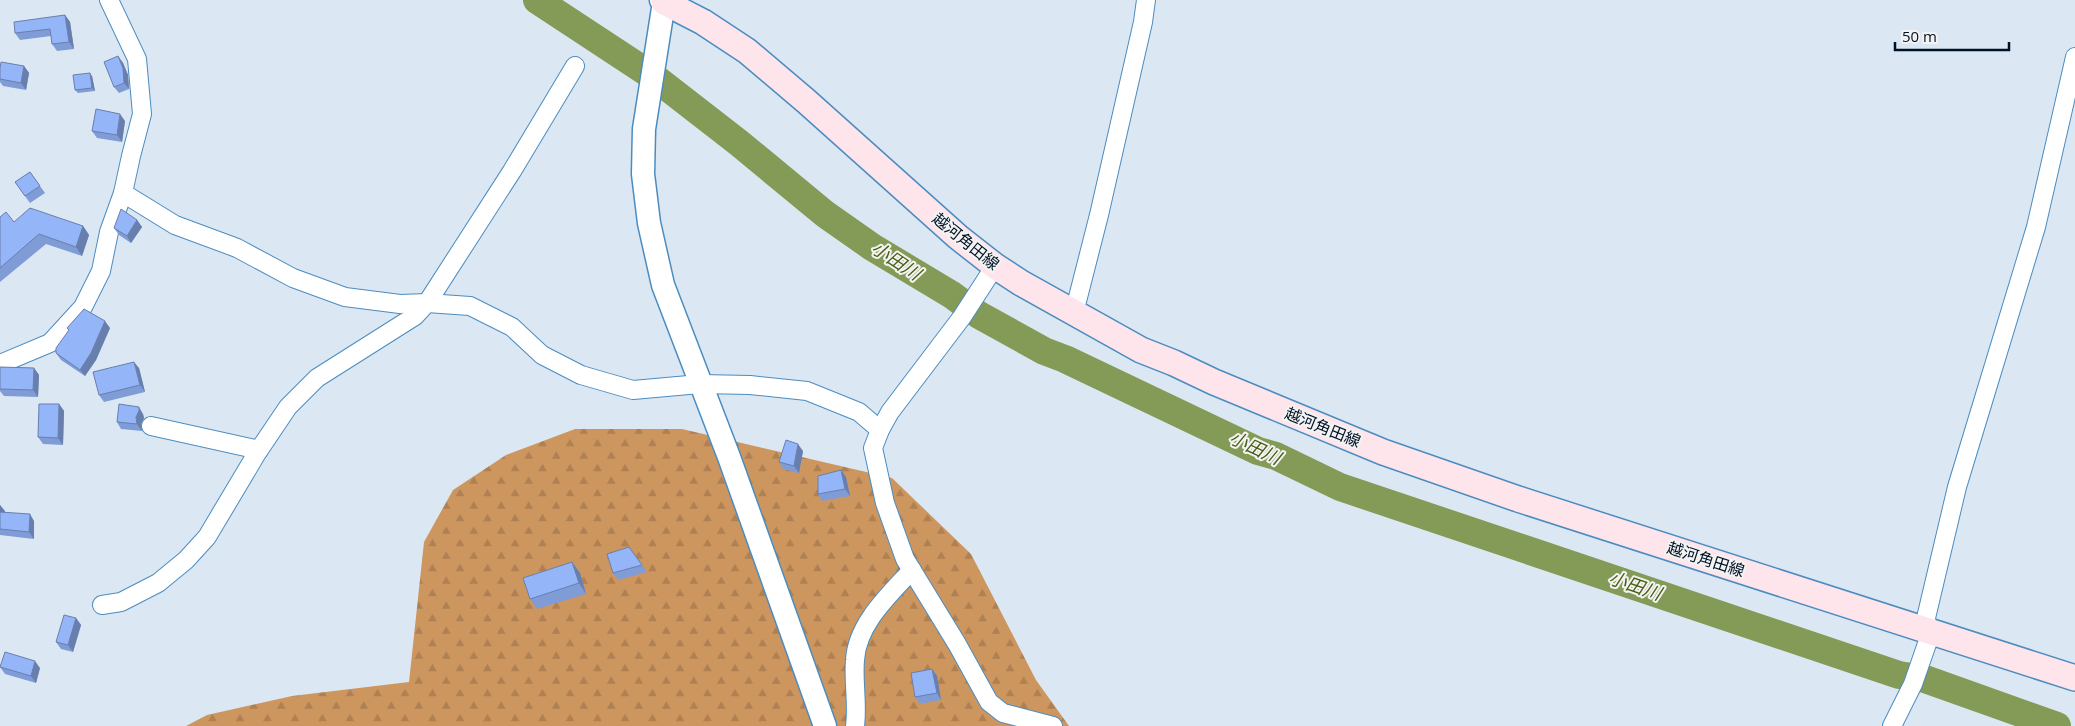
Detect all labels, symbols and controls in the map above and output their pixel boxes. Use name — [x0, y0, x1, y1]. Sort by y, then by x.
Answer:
scale bar — [1895, 20, 2009, 52]
text: 50 m — [1902, 26, 1937, 46]
street label: 越河角田線 — [928, 207, 1004, 275]
water label: 小田川 — [867, 235, 927, 286]
street label: 越河角田線 — [1282, 402, 1364, 452]
water label: 小田川 — [1226, 425, 1287, 470]
street label: 越河角田線 — [1665, 536, 1747, 582]
water label: 小田川 — [1606, 565, 1667, 606]

